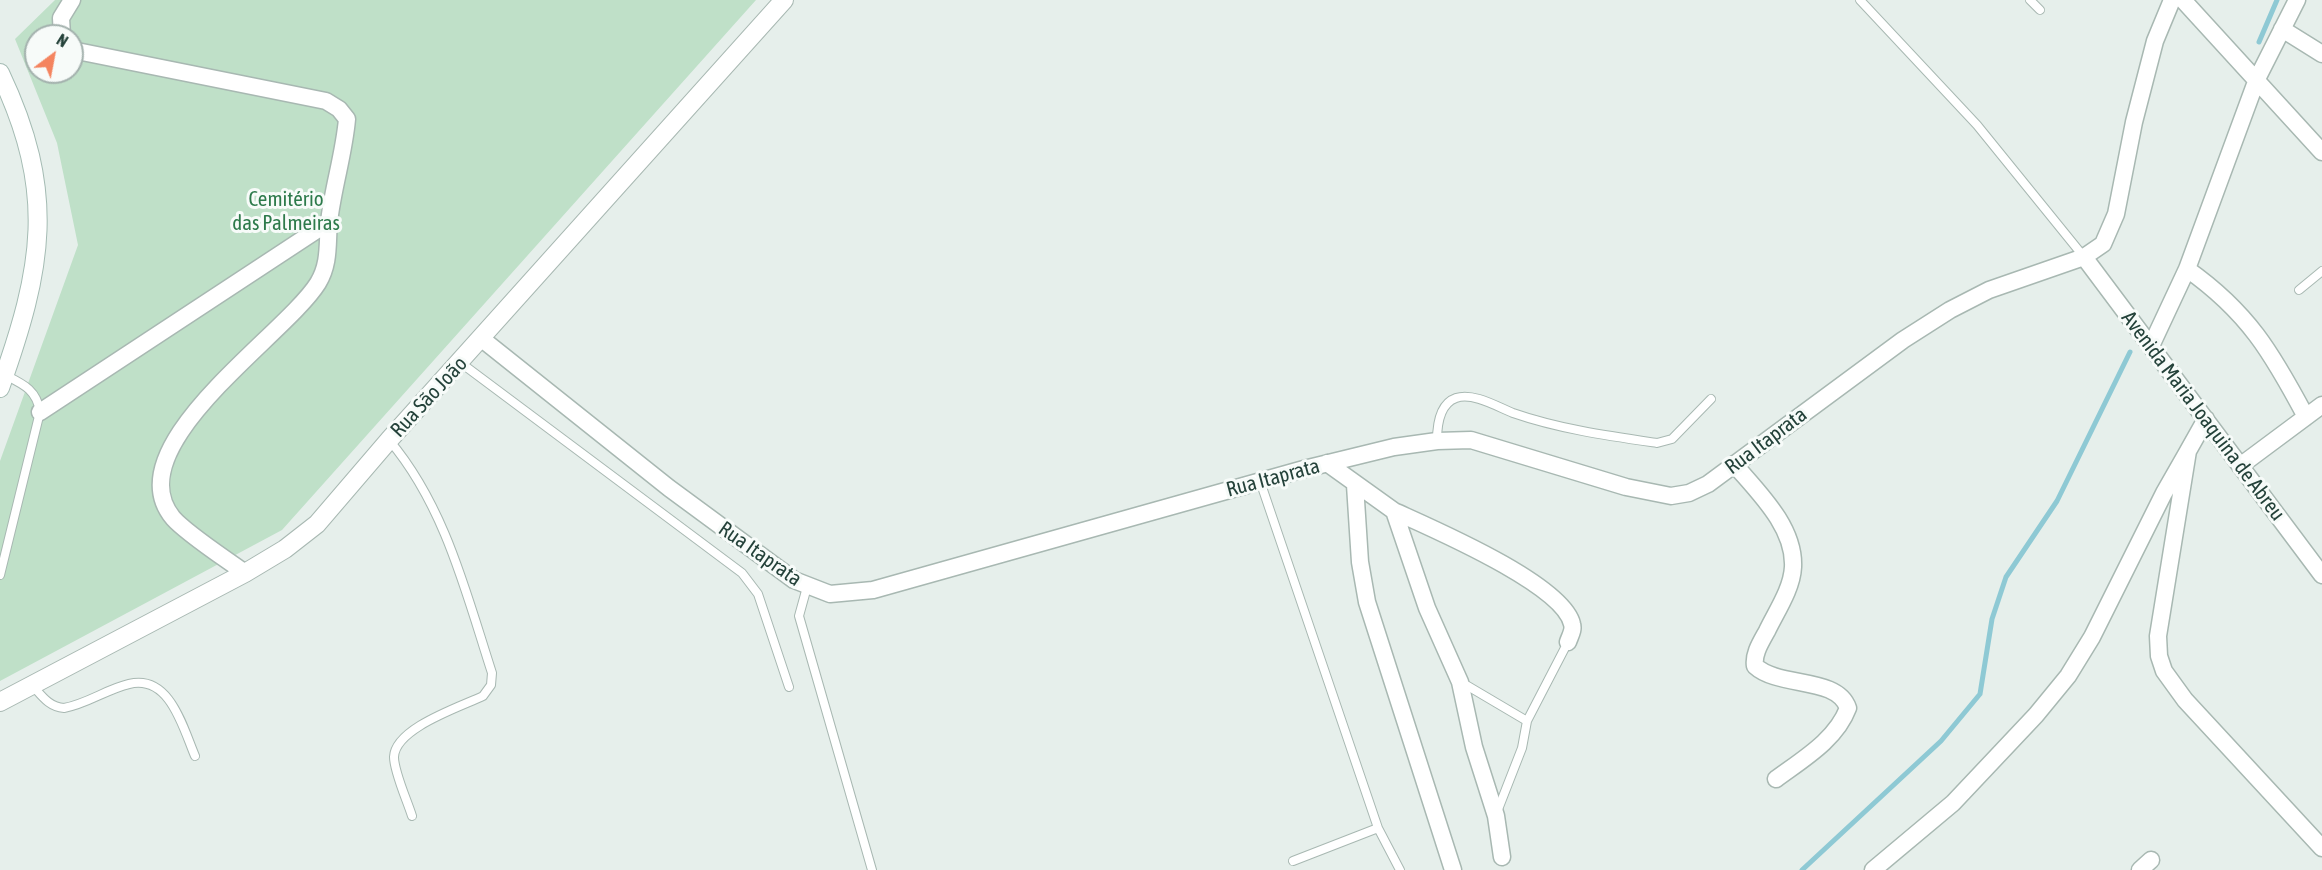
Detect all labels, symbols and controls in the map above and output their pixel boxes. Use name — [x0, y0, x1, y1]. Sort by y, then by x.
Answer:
north arrow — [24, 24, 84, 84]
text: N — [54, 30, 71, 51]
park label: Cemitério das Palmeiras — [232, 186, 340, 236]
street label: Avenida Maria Joaquina de Abreu — [2116, 306, 2290, 526]
street label: Rua São João — [385, 352, 473, 442]
street label: Rua Itaprata — [1720, 402, 1812, 480]
street label: Rua Itaprata — [1223, 453, 1323, 503]
street label: Rua Itaprata — [714, 516, 806, 592]

